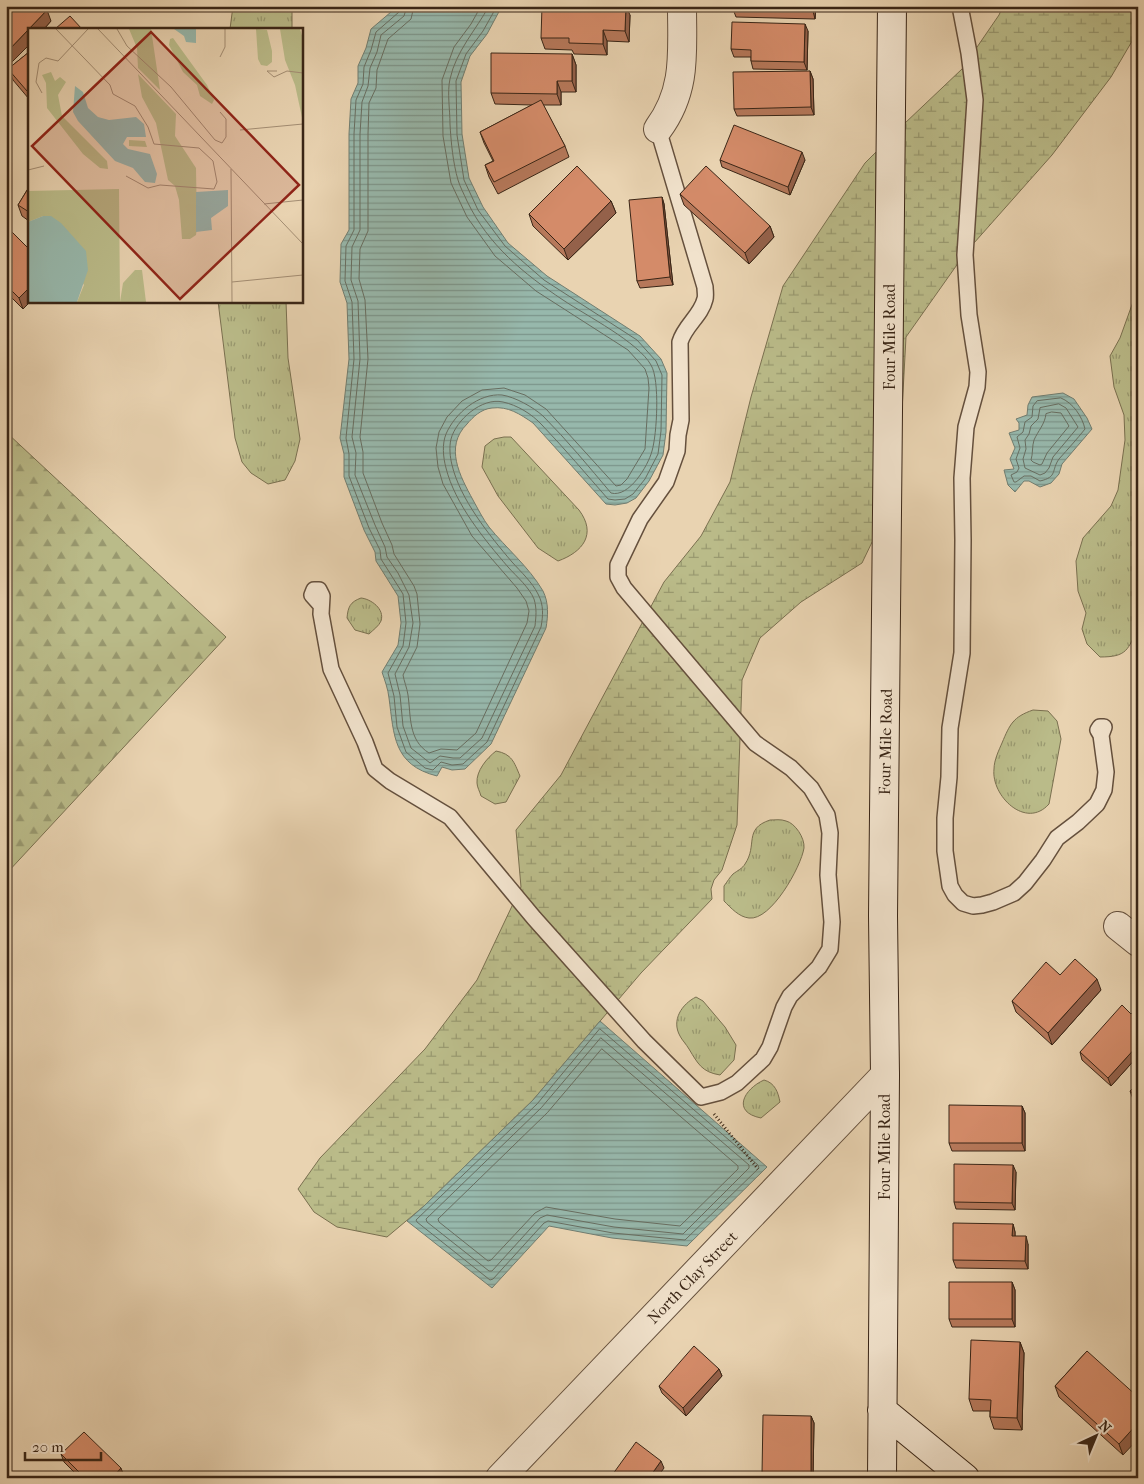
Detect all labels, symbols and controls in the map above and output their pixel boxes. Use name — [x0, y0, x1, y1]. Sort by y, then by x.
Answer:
inset map — [28, 28, 302, 302]
street label: Four Mile Road — [880, 284, 899, 390]
street label: Four Mile Road — [875, 688, 896, 795]
street label: Four Mile Road — [875, 1094, 894, 1200]
street label: North Clay Street — [643, 1227, 742, 1328]
north arrow — [1072, 1412, 1122, 1462]
text: N — [1095, 1417, 1115, 1437]
scale bar — [25, 1429, 101, 1461]
text: 20 m — [32, 1438, 64, 1456]

